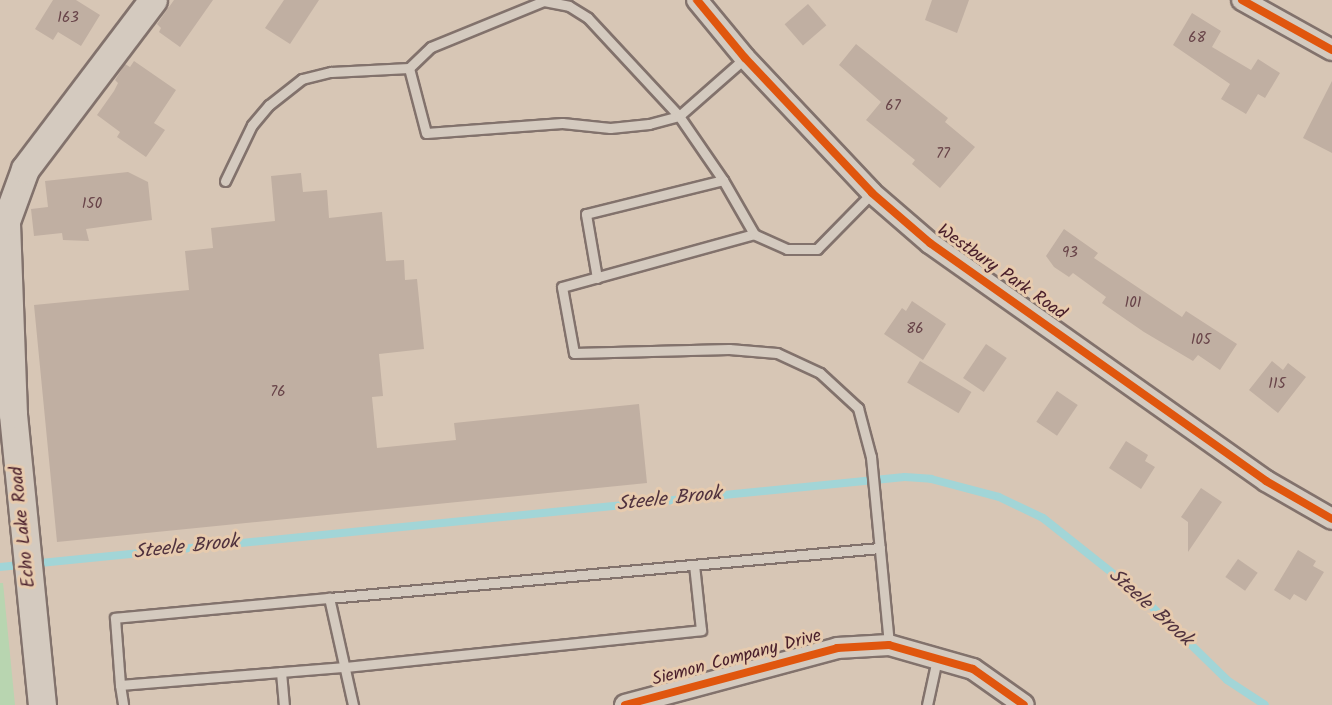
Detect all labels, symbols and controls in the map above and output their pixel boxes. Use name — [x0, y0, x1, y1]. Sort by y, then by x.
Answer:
house number: 163 — [57, 10, 79, 28]
house number: 68 — [1188, 30, 1206, 48]
house number: 67 — [885, 98, 901, 116]
house number: 77 — [936, 146, 950, 164]
house number: 150 — [82, 196, 102, 214]
street label: Westbury Park Road — [932, 220, 1070, 326]
house number: 93 — [1062, 245, 1078, 263]
house number: 101 — [1125, 295, 1141, 313]
house number: 86 — [906, 321, 924, 339]
house number: 105 — [1191, 332, 1211, 350]
house number: 115 — [1268, 376, 1286, 394]
house number: 76 — [270, 384, 286, 402]
street label: Echo Lake Road — [7, 465, 41, 589]
water label: Steele Brook — [615, 483, 723, 517]
water label: Steele Brook — [132, 531, 240, 565]
water label: Steele Brook — [1103, 564, 1197, 652]
street label: Siemon Company Drive — [650, 626, 824, 692]

